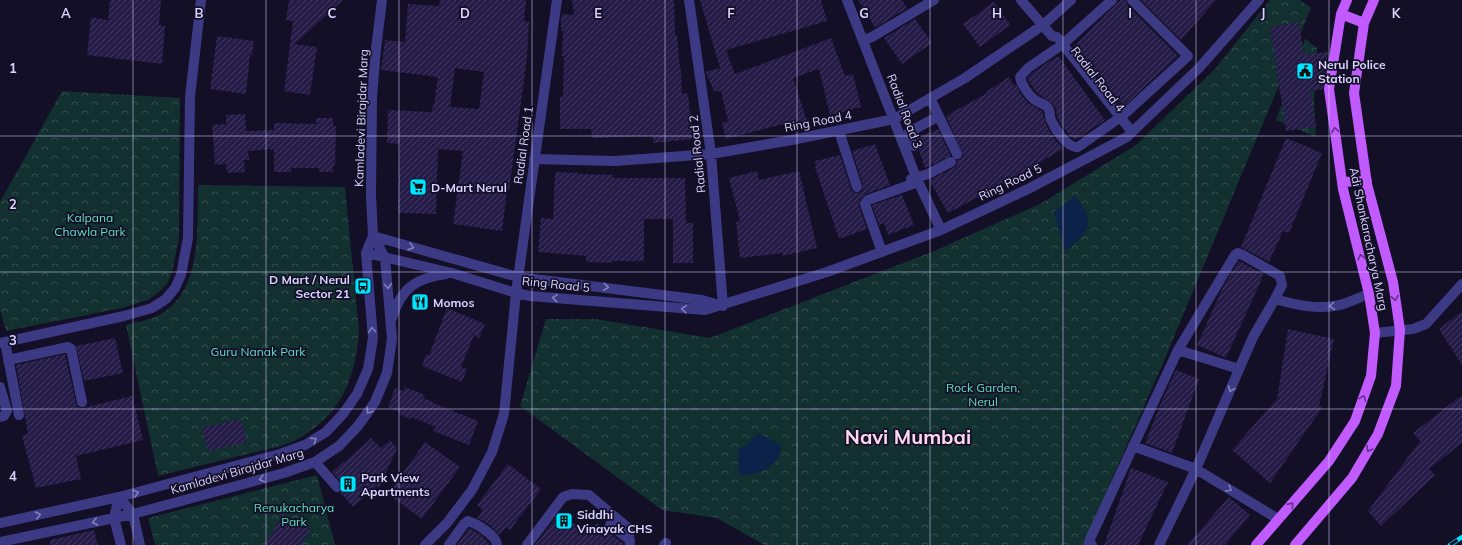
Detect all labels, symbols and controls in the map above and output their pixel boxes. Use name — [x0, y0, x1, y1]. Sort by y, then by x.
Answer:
text: A — [61, 5, 71, 21]
text: B — [195, 5, 204, 21]
text: C — [328, 5, 337, 21]
text: D — [460, 5, 470, 21]
text: E — [594, 5, 602, 21]
text: F — [727, 5, 735, 21]
text: G — [859, 5, 869, 21]
text: H — [992, 5, 1002, 21]
text: I — [1128, 5, 1132, 21]
text: J — [1261, 5, 1265, 21]
text: K — [1392, 5, 1402, 21]
street label: Radial Road 4 — [1068, 43, 1128, 115]
street label: Kamladevi Birajdar Marg — [351, 49, 371, 187]
place label: Nerul Police Station — [1318, 57, 1386, 86]
text: 1 — [9, 60, 17, 76]
public building icon: Nerul Police Station — [1295, 61, 1315, 81]
street label: Radial Road 3 — [884, 72, 926, 150]
street label: Radial Road 1 — [510, 105, 536, 185]
street label: Ring Road 4 — [783, 107, 853, 135]
street label: Radial Road 2 — [685, 114, 709, 194]
one-way arrow — [1331, 127, 1340, 133]
street label: Ring Road 5 — [976, 160, 1044, 204]
street label: Adi Shankaracharya Marg — [1346, 166, 1392, 312]
supermarket icon: D-Mart Nerul — [408, 177, 428, 197]
place label: D-Mart Nerul — [431, 180, 507, 195]
text: 2 — [9, 196, 17, 212]
park label: Kalpana Chawla Park — [54, 210, 126, 239]
one-way arrow — [407, 242, 414, 251]
one-way arrow — [1357, 254, 1366, 261]
place label: D Mart / Nerul Sector 21 — [269, 272, 350, 301]
street label: Ring Road 5 — [521, 273, 591, 295]
bus stop icon: D Mart / Nerul Sector 21 — [353, 276, 373, 296]
one-way arrow — [383, 283, 392, 289]
one-way arrow — [603, 283, 609, 292]
restaurant icon: Momos — [410, 292, 430, 312]
one-way arrow — [552, 293, 558, 302]
place label: Momos — [433, 295, 474, 310]
one-way arrow — [1390, 295, 1399, 301]
one-way arrow — [1329, 301, 1335, 310]
one-way arrow — [681, 304, 687, 313]
one-way arrow — [368, 327, 377, 333]
text: 3 — [9, 332, 17, 348]
park label: Guru Nanak Park — [210, 344, 306, 359]
park label: Rock Garden, Nerul — [946, 380, 1020, 409]
one-way arrow — [1227, 385, 1235, 392]
one-way arrow — [1358, 395, 1366, 402]
one-way arrow — [366, 407, 373, 414]
district label: Navi Mumbai — [845, 424, 971, 449]
one-way arrow — [310, 437, 317, 444]
street label: Kamladevi Birajdar Marg — [169, 445, 305, 497]
one-way arrow — [1367, 445, 1374, 452]
text: 4 — [9, 468, 17, 484]
place label: Park View Apartments — [361, 470, 430, 499]
one-way arrow — [259, 474, 266, 483]
building icon: Park View Apartments — [338, 474, 358, 494]
one-way arrow — [1225, 485, 1232, 492]
one-way arrow — [133, 489, 140, 498]
park label: Renukacharya Park — [254, 500, 334, 529]
one-way arrow — [1286, 502, 1293, 510]
place label: Siddhi Vinayak CHS — [576, 507, 653, 536]
one-way arrow — [35, 511, 41, 519]
building icon: Siddhi Vinayak CHS — [554, 511, 574, 531]
one-way arrow — [91, 517, 98, 525]

